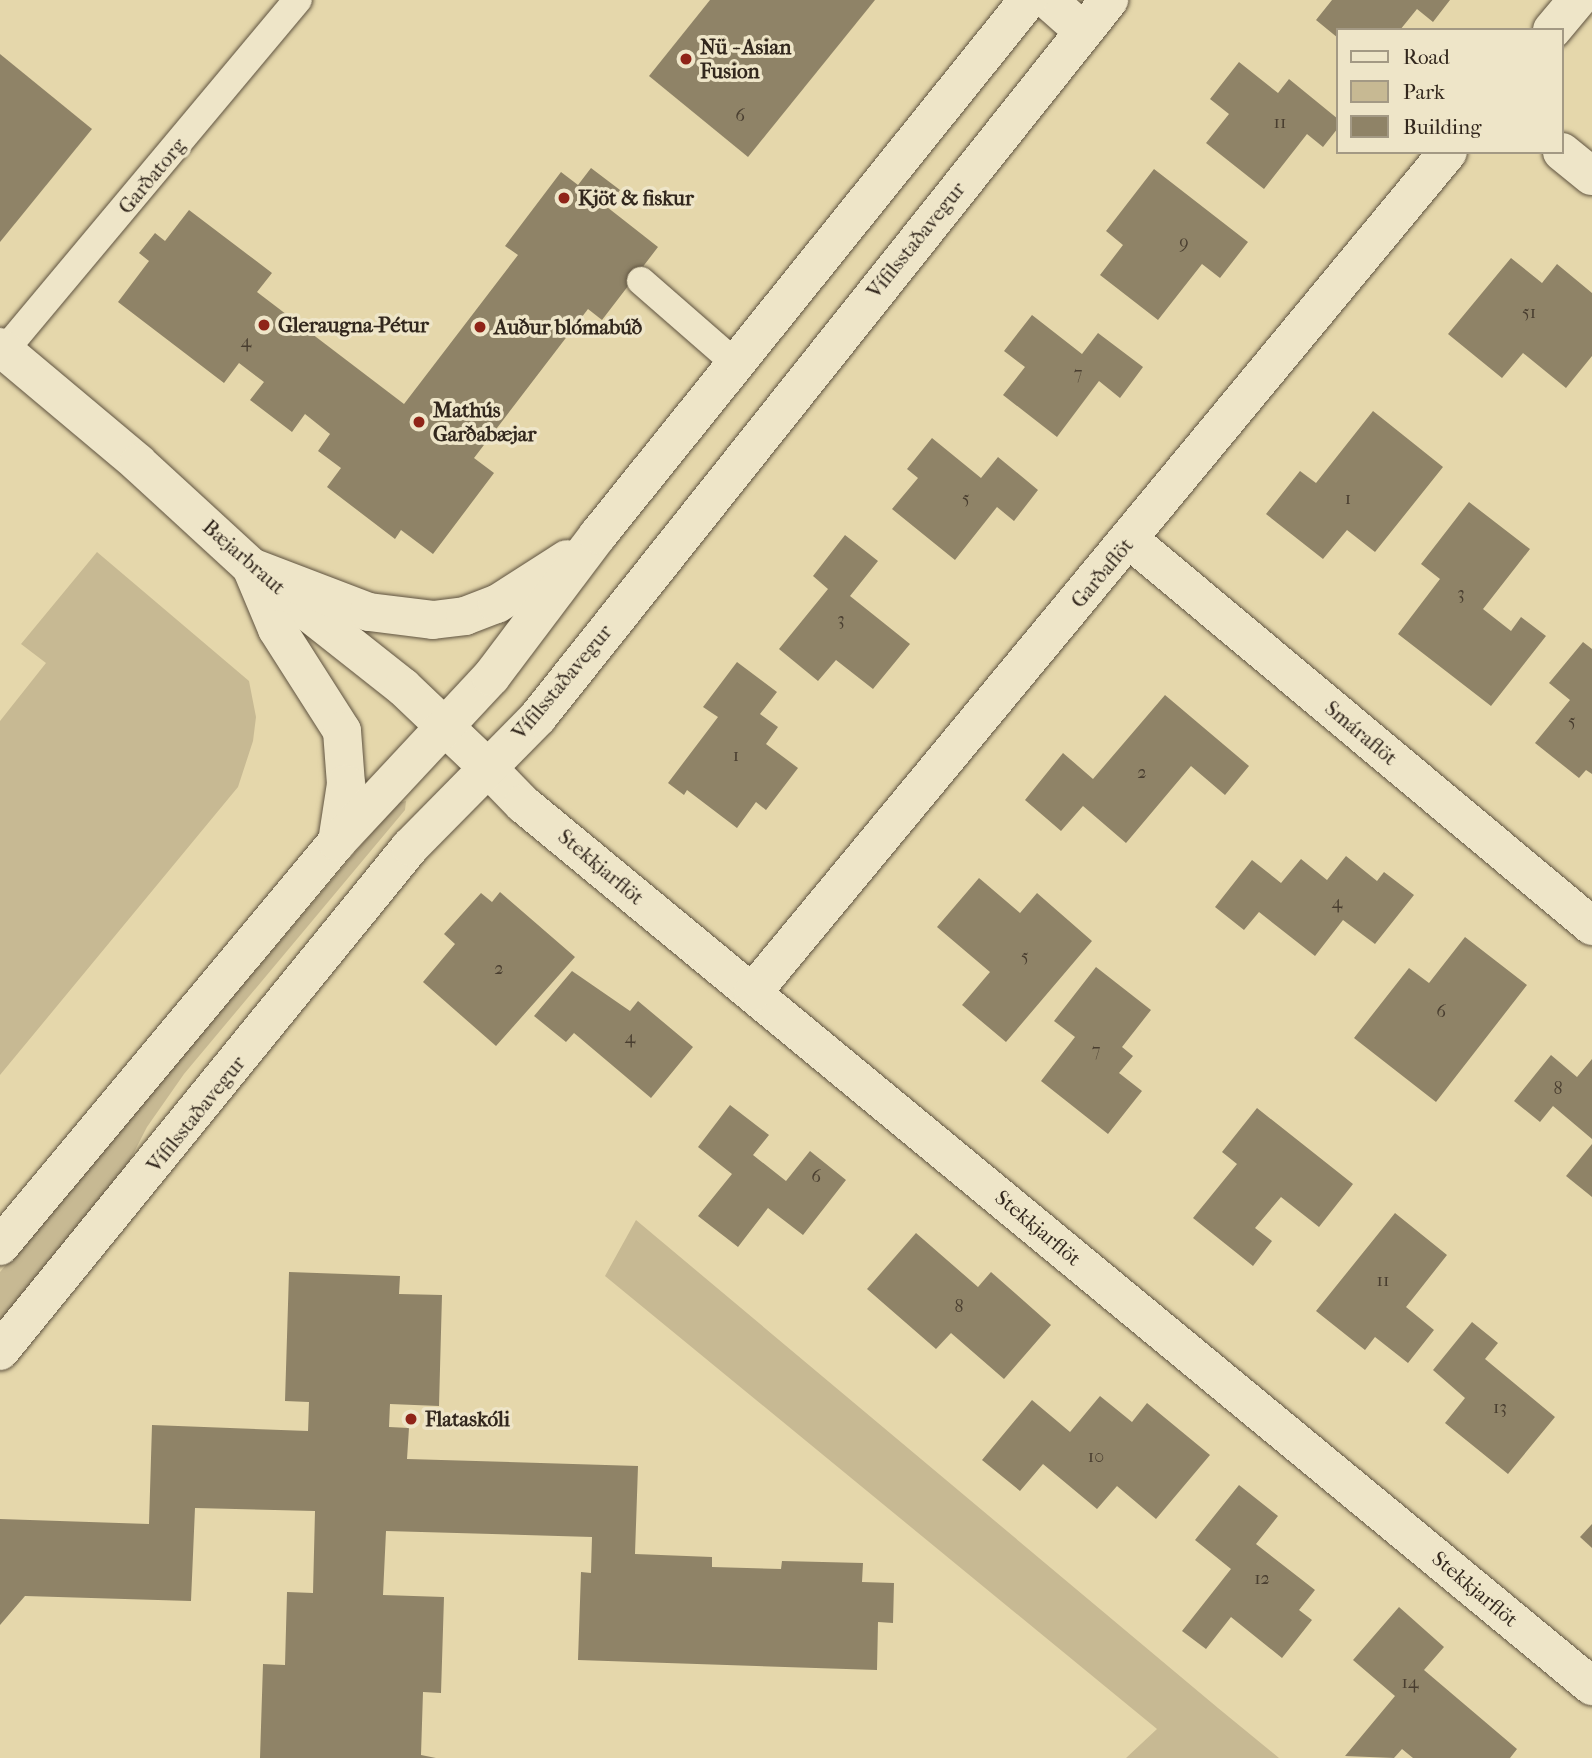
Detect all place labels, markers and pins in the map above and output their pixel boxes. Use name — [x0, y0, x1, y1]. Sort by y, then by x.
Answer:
place label: Nü - Asian Fusion — [700, 34, 791, 84]
marker: Nü - Asian Fusion — [678, 51, 694, 67]
place label: Kjöt & fiskur — [578, 185, 694, 211]
marker: Kjöt & fiskur — [556, 190, 572, 206]
place label: Gleraugna-Pétur — [278, 312, 429, 338]
place label: Auður blómabúð — [494, 314, 642, 340]
marker: Gleraugna-Pétur — [256, 317, 272, 333]
marker: Auður blómabúð — [472, 319, 488, 335]
place label: Mathús Garðabæjar — [433, 397, 536, 447]
marker: Mathús Garðabæjar — [411, 414, 427, 430]
place label: Flataskóli — [425, 1406, 510, 1432]
marker: Flataskóli — [403, 1411, 419, 1427]

